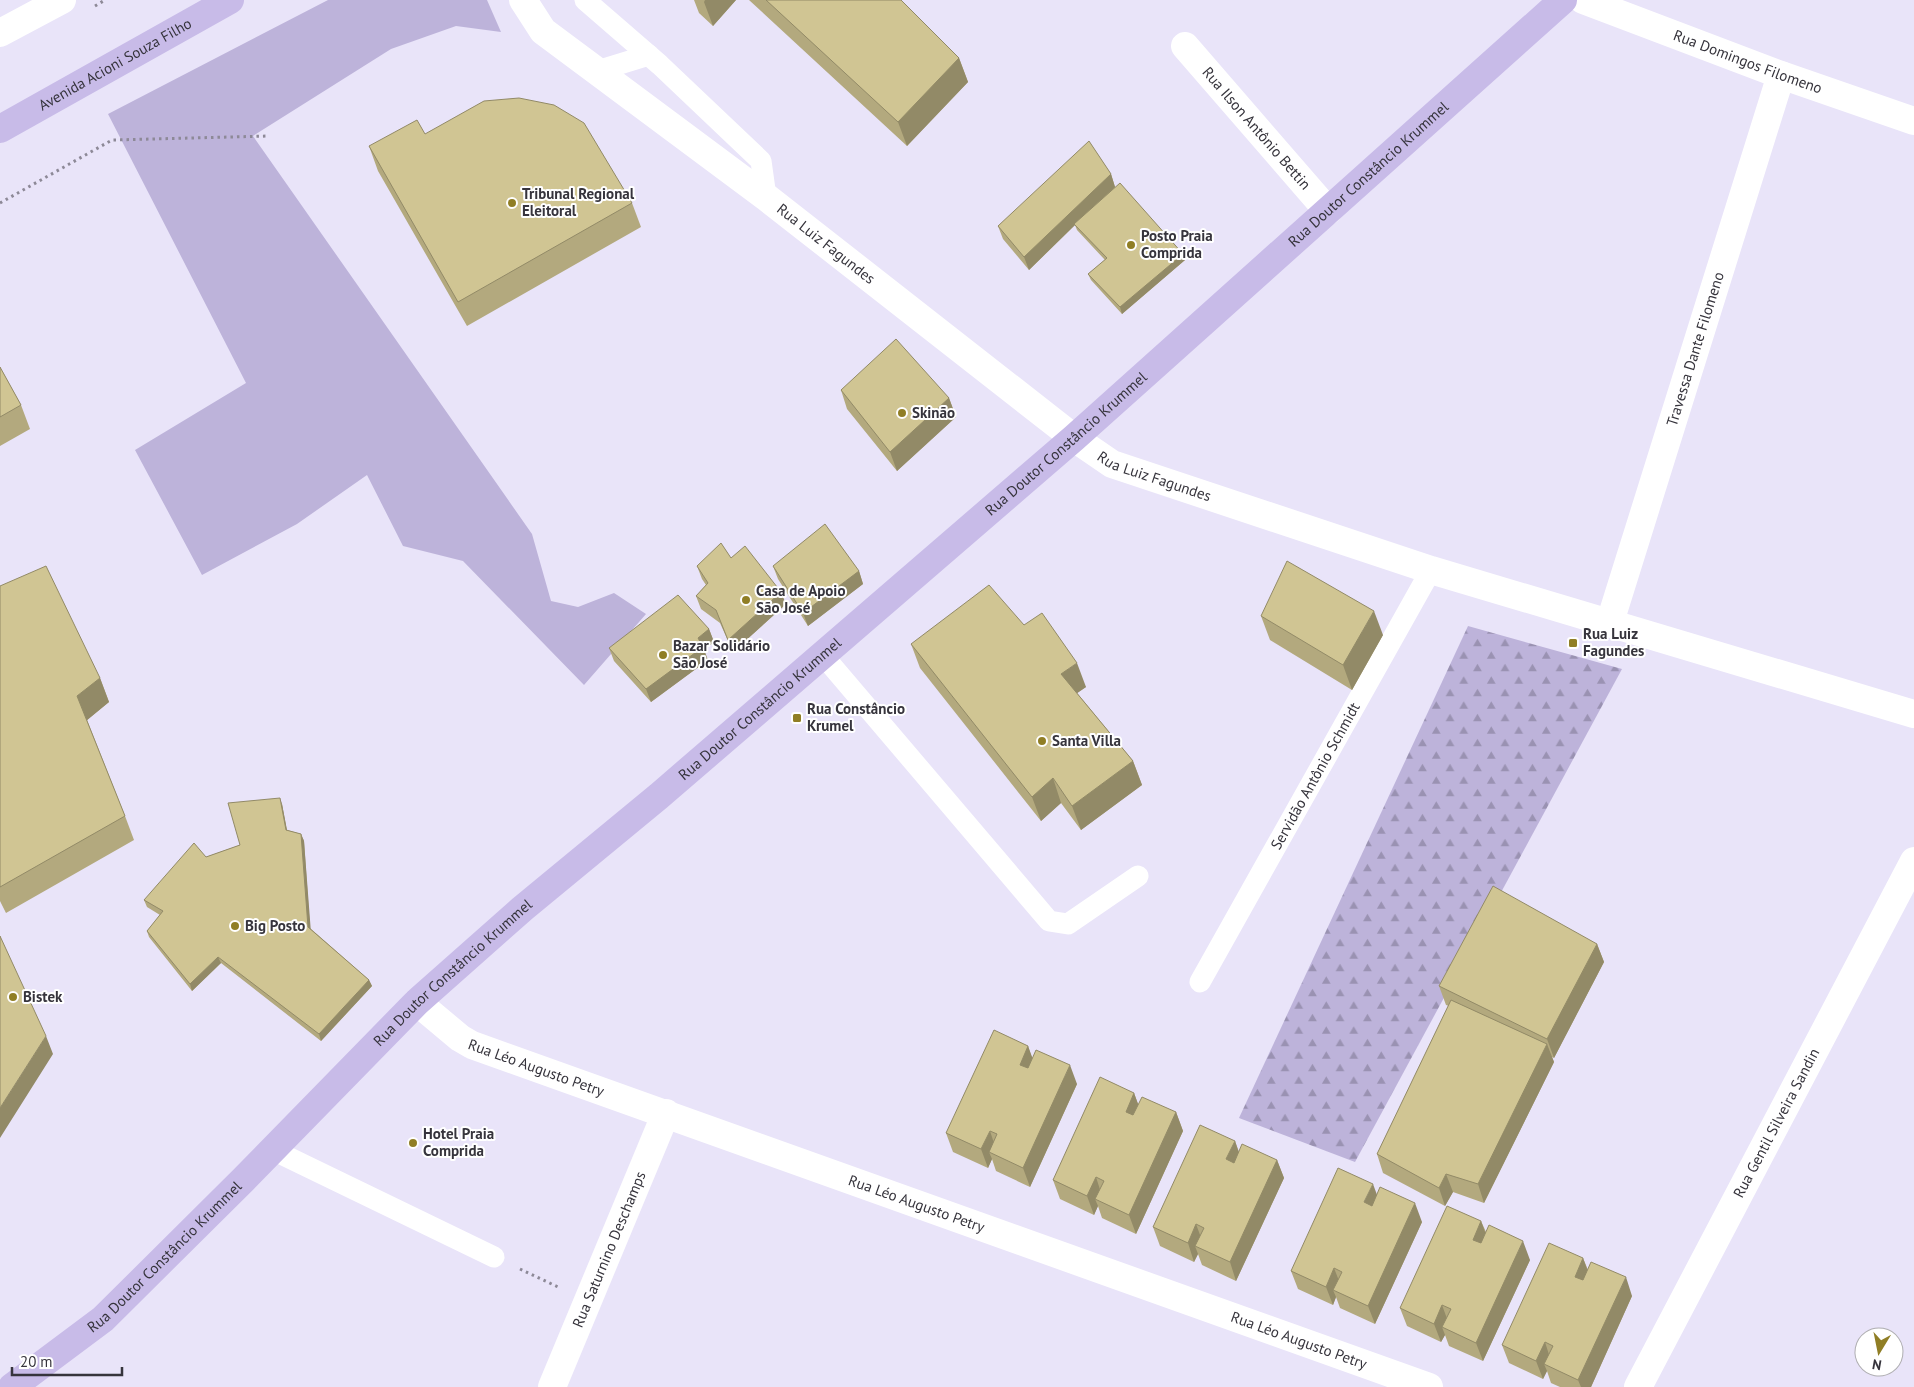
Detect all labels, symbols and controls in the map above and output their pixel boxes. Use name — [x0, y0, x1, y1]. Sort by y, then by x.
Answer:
street label: Avenida Acioni Souza Filho — [35, 13, 195, 115]
street label: Rua Domingos Filomeno — [1671, 25, 1825, 98]
street label: Rua Ilson Antônio Bettin — [1198, 63, 1315, 193]
street label: Rua Doutor Constâncio Krummel — [1284, 97, 1453, 251]
place label: Tribunal Regional Eleitoral — [522, 184, 635, 220]
marker: Tribunal Regional Eleitoral — [506, 197, 518, 209]
street label: Rua Luiz Fagundes — [773, 199, 879, 288]
place label: Posto Praia Comprida — [1141, 226, 1213, 262]
marker: Posto Praia Comprida — [1125, 239, 1137, 251]
street label: Travessa Dante Filomeno — [1662, 269, 1728, 428]
street label: Rua Doutor Constâncio Krummel — [981, 367, 1151, 519]
place label: Skinão — [912, 403, 955, 422]
marker: Skinão — [896, 407, 908, 419]
street label: Rua Luiz Fagundes — [1094, 447, 1214, 505]
place label: Casa de Apoio São José — [756, 581, 845, 617]
marker: Casa de Apoio São José — [740, 594, 752, 606]
place label: Rua Luiz Fagundes — [1583, 624, 1644, 660]
street label: Rua Doutor Constâncio Krummel — [674, 633, 845, 784]
place label: Bazar Solidário São José — [673, 636, 770, 672]
marker: Rua Luiz Fagundes — [1567, 637, 1579, 649]
marker: Bazar Solidário São José — [657, 649, 669, 661]
place label: Rua Constâncio Krumel — [807, 699, 905, 735]
street label: Servidão Antônio Schmidt — [1266, 699, 1364, 853]
marker: Rua Constâncio Krumel — [791, 712, 803, 724]
place label: Santa Villa — [1052, 731, 1121, 750]
marker: Santa Villa — [1036, 735, 1048, 747]
street label: Rua Doutor Constâncio Krummel — [369, 894, 536, 1050]
place label: Big Posto — [245, 916, 305, 935]
marker: Big Posto — [229, 920, 241, 932]
place label: Bistek — [23, 987, 63, 1006]
marker: Bistek — [7, 991, 19, 1003]
street label: Rua Léo Augusto Petry — [466, 1034, 607, 1100]
street label: Rua Gentil Silveira Sandin — [1729, 1045, 1823, 1201]
place label: Hotel Praia Comprida — [423, 1124, 494, 1160]
marker: Hotel Praia Comprida — [407, 1137, 419, 1149]
street label: Rua Saturnino Deschamps — [568, 1168, 650, 1330]
street label: Rua Léo Augusto Petry — [846, 1170, 987, 1236]
street label: Rua Doutor Constâncio Krummel — [83, 1176, 246, 1336]
street label: Rua Léo Augusto Petry — [1228, 1307, 1370, 1373]
north arrow — [1854, 1327, 1904, 1377]
scale bar — [12, 1344, 122, 1376]
text: 20 m — [20, 1352, 53, 1371]
text: N — [1871, 1355, 1883, 1374]

